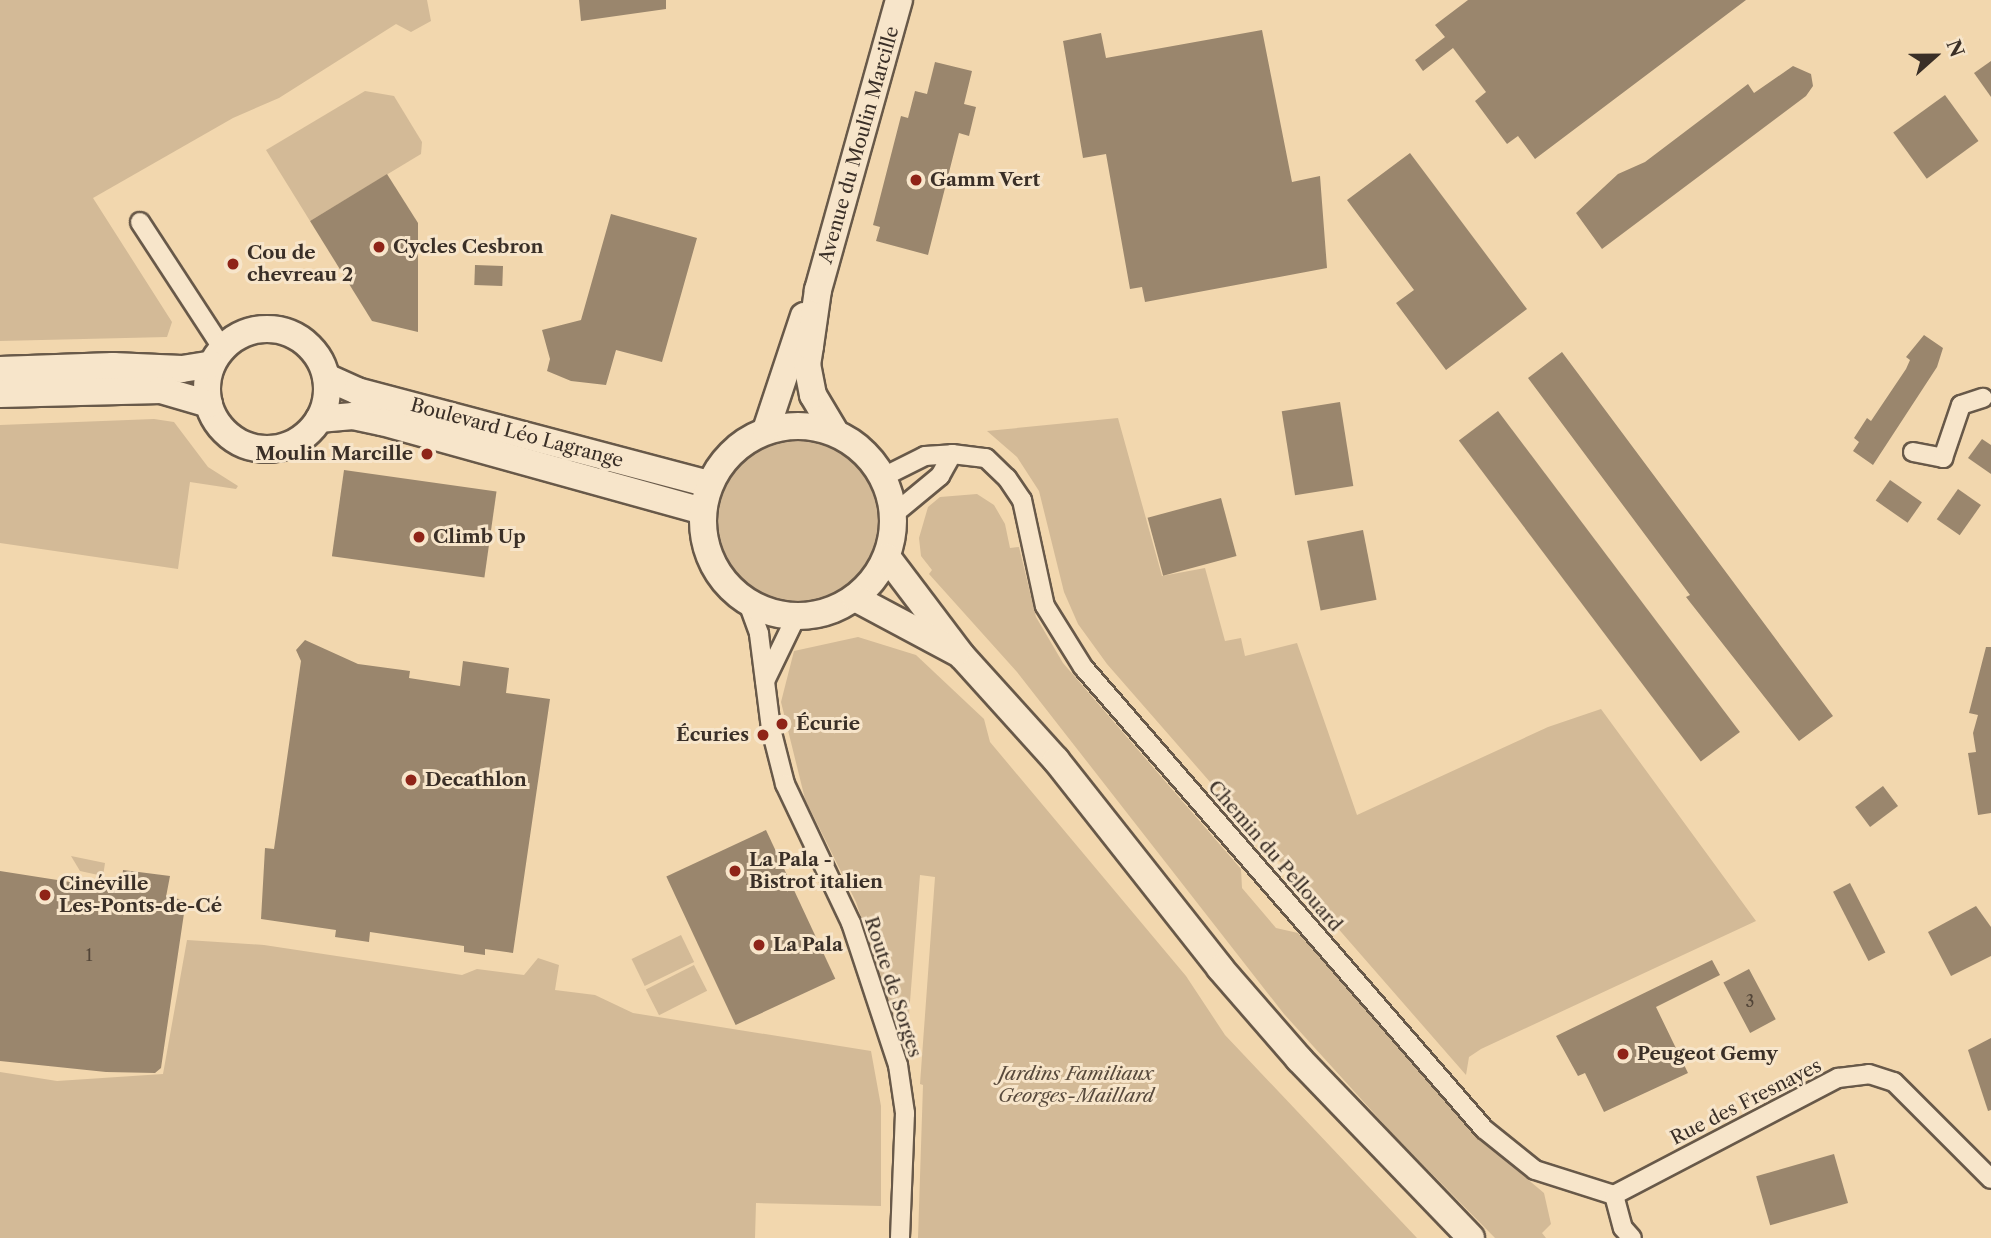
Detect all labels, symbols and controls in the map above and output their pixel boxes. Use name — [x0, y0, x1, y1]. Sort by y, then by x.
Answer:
north arrow — [1900, 21, 1970, 91]
street label: Avenue du Moulin Marcille — [814, 24, 904, 266]
text: N — [1941, 36, 1969, 60]
place label: Gamm Vert — [930, 169, 1041, 191]
marker: Gamm Vert — [908, 172, 924, 188]
place label: Cycles Cesbron — [393, 236, 544, 258]
marker: Cycles Cesbron — [371, 239, 387, 255]
place label: Cou de chevreau 2 — [247, 242, 353, 286]
marker: Cou de chevreau 2 — [225, 256, 241, 272]
street label: Boulevard Léo Lagrange — [408, 394, 626, 472]
place label: Moulin Marcille — [255, 443, 413, 465]
marker: Moulin Marcille — [419, 446, 435, 462]
place label: Climb Up — [433, 526, 526, 548]
marker: Climb Up — [411, 529, 427, 545]
place label: Écurie — [796, 713, 860, 735]
marker: Écurie — [774, 716, 790, 732]
place label: Écuries — [676, 724, 749, 746]
marker: Écuries — [755, 727, 771, 743]
place label: Decathlon — [425, 769, 527, 791]
marker: Decathlon — [403, 772, 419, 788]
street label: Chemin du Pellouard — [1203, 776, 1347, 936]
place label: La Pala - Bistrot italien — [749, 849, 883, 893]
marker: La Pala - Bistrot italien — [727, 863, 743, 879]
place label: Cinéville Les-Ponts-de-Cé — [59, 873, 222, 917]
marker: Cinéville Les-Ponts-de-Cé — [37, 887, 53, 903]
street label: Route de Sorges — [860, 914, 926, 1060]
place label: La Pala — [773, 934, 843, 956]
marker: La Pala — [751, 937, 767, 953]
house number: 1 — [86, 945, 92, 965]
house number: 3 — [1746, 991, 1754, 1011]
place label: Peugeot Gemy — [1637, 1043, 1778, 1065]
marker: Peugeot Gemy — [1615, 1046, 1631, 1062]
street label: Rue des Fresnayes — [1667, 1054, 1825, 1150]
park label: Jardins Familiaux Georges-Maillard — [998, 1063, 1154, 1107]

